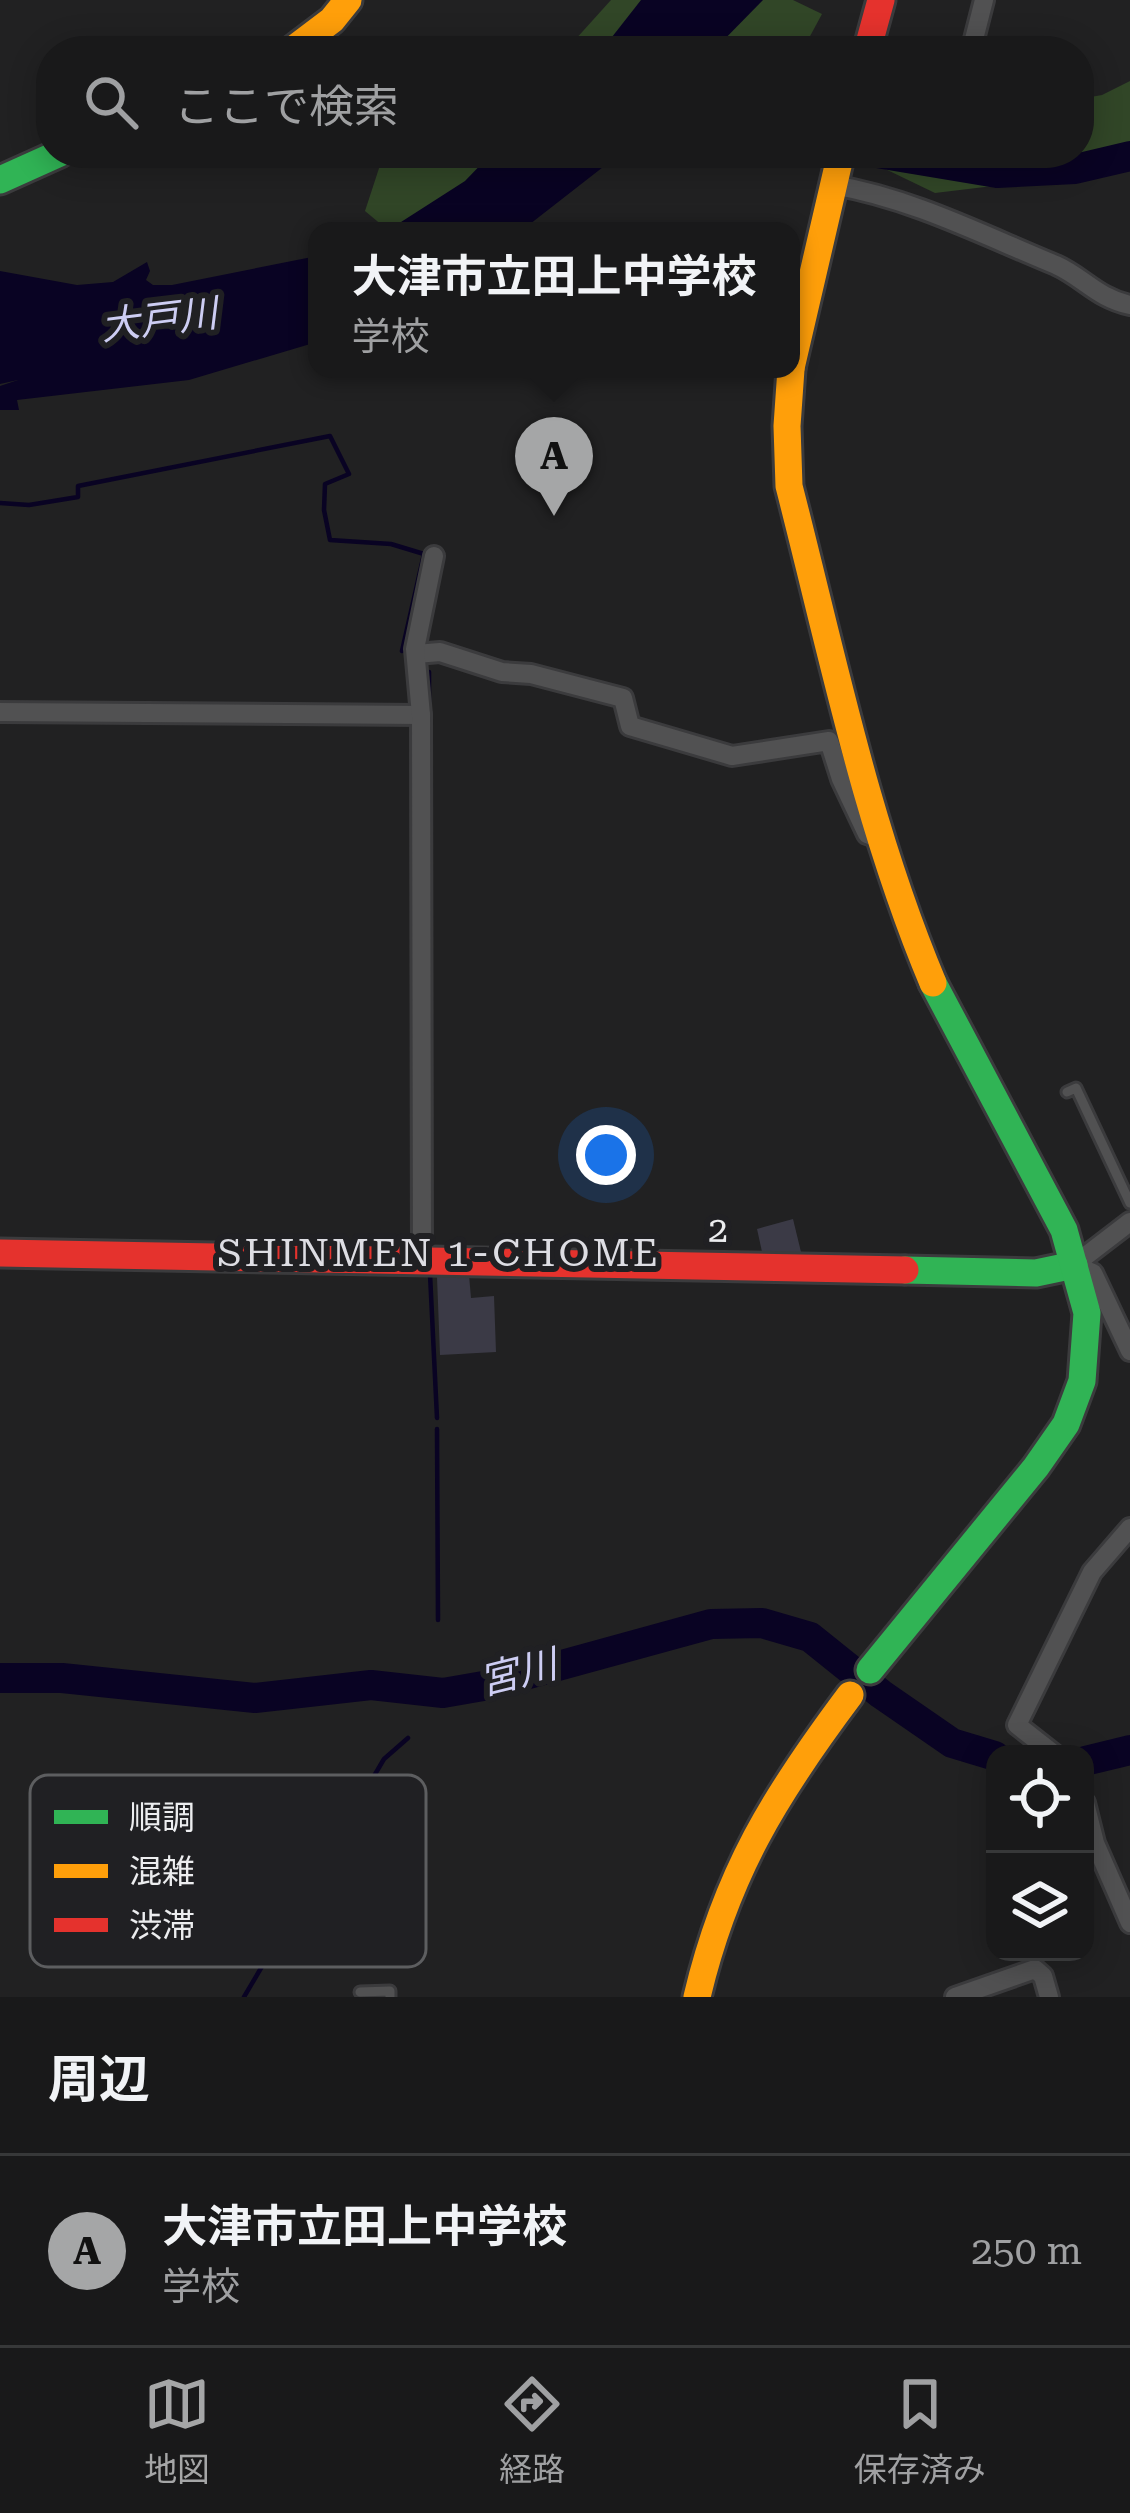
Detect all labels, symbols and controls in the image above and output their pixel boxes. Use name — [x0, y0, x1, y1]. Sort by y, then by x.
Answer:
search box — [36, 36, 1094, 168]
icon: search — [78, 69, 144, 135]
text: ここで検索 — [174, 80, 399, 133]
popup — [308, 222, 800, 378]
text: 大津市立田上中学校 — [351, 250, 757, 303]
water label: 大戸川 — [98, 290, 224, 350]
text: 学校 — [351, 314, 430, 360]
pin: A — [515, 417, 593, 516]
your location — [576, 1125, 636, 1185]
street label: 2 — [708, 1209, 728, 1251]
district label: SHINMEN 1-CHOME — [217, 1230, 661, 1276]
water label: 宮川 — [475, 1640, 565, 1705]
map controls — [986, 1745, 1094, 1961]
button: locate — [986, 1745, 1094, 1853]
legend — [30, 1775, 426, 1967]
text: 順調 — [129, 1798, 195, 1837]
text: 混雑 — [129, 1852, 195, 1891]
button: layers — [986, 1853, 1094, 1961]
text: 渋滞 — [129, 1906, 195, 1945]
text: 周辺 — [48, 2050, 150, 2109]
text: 大津市立田上中学校 — [162, 2200, 567, 2253]
text: A — [73, 2228, 101, 2274]
text: 250 m — [971, 2228, 1082, 2274]
text: 学校 — [162, 2264, 240, 2310]
tab: 地図 — [144, 2371, 210, 2491]
tab: 経路 — [499, 2371, 565, 2491]
tab: 保存済み — [854, 2371, 986, 2491]

